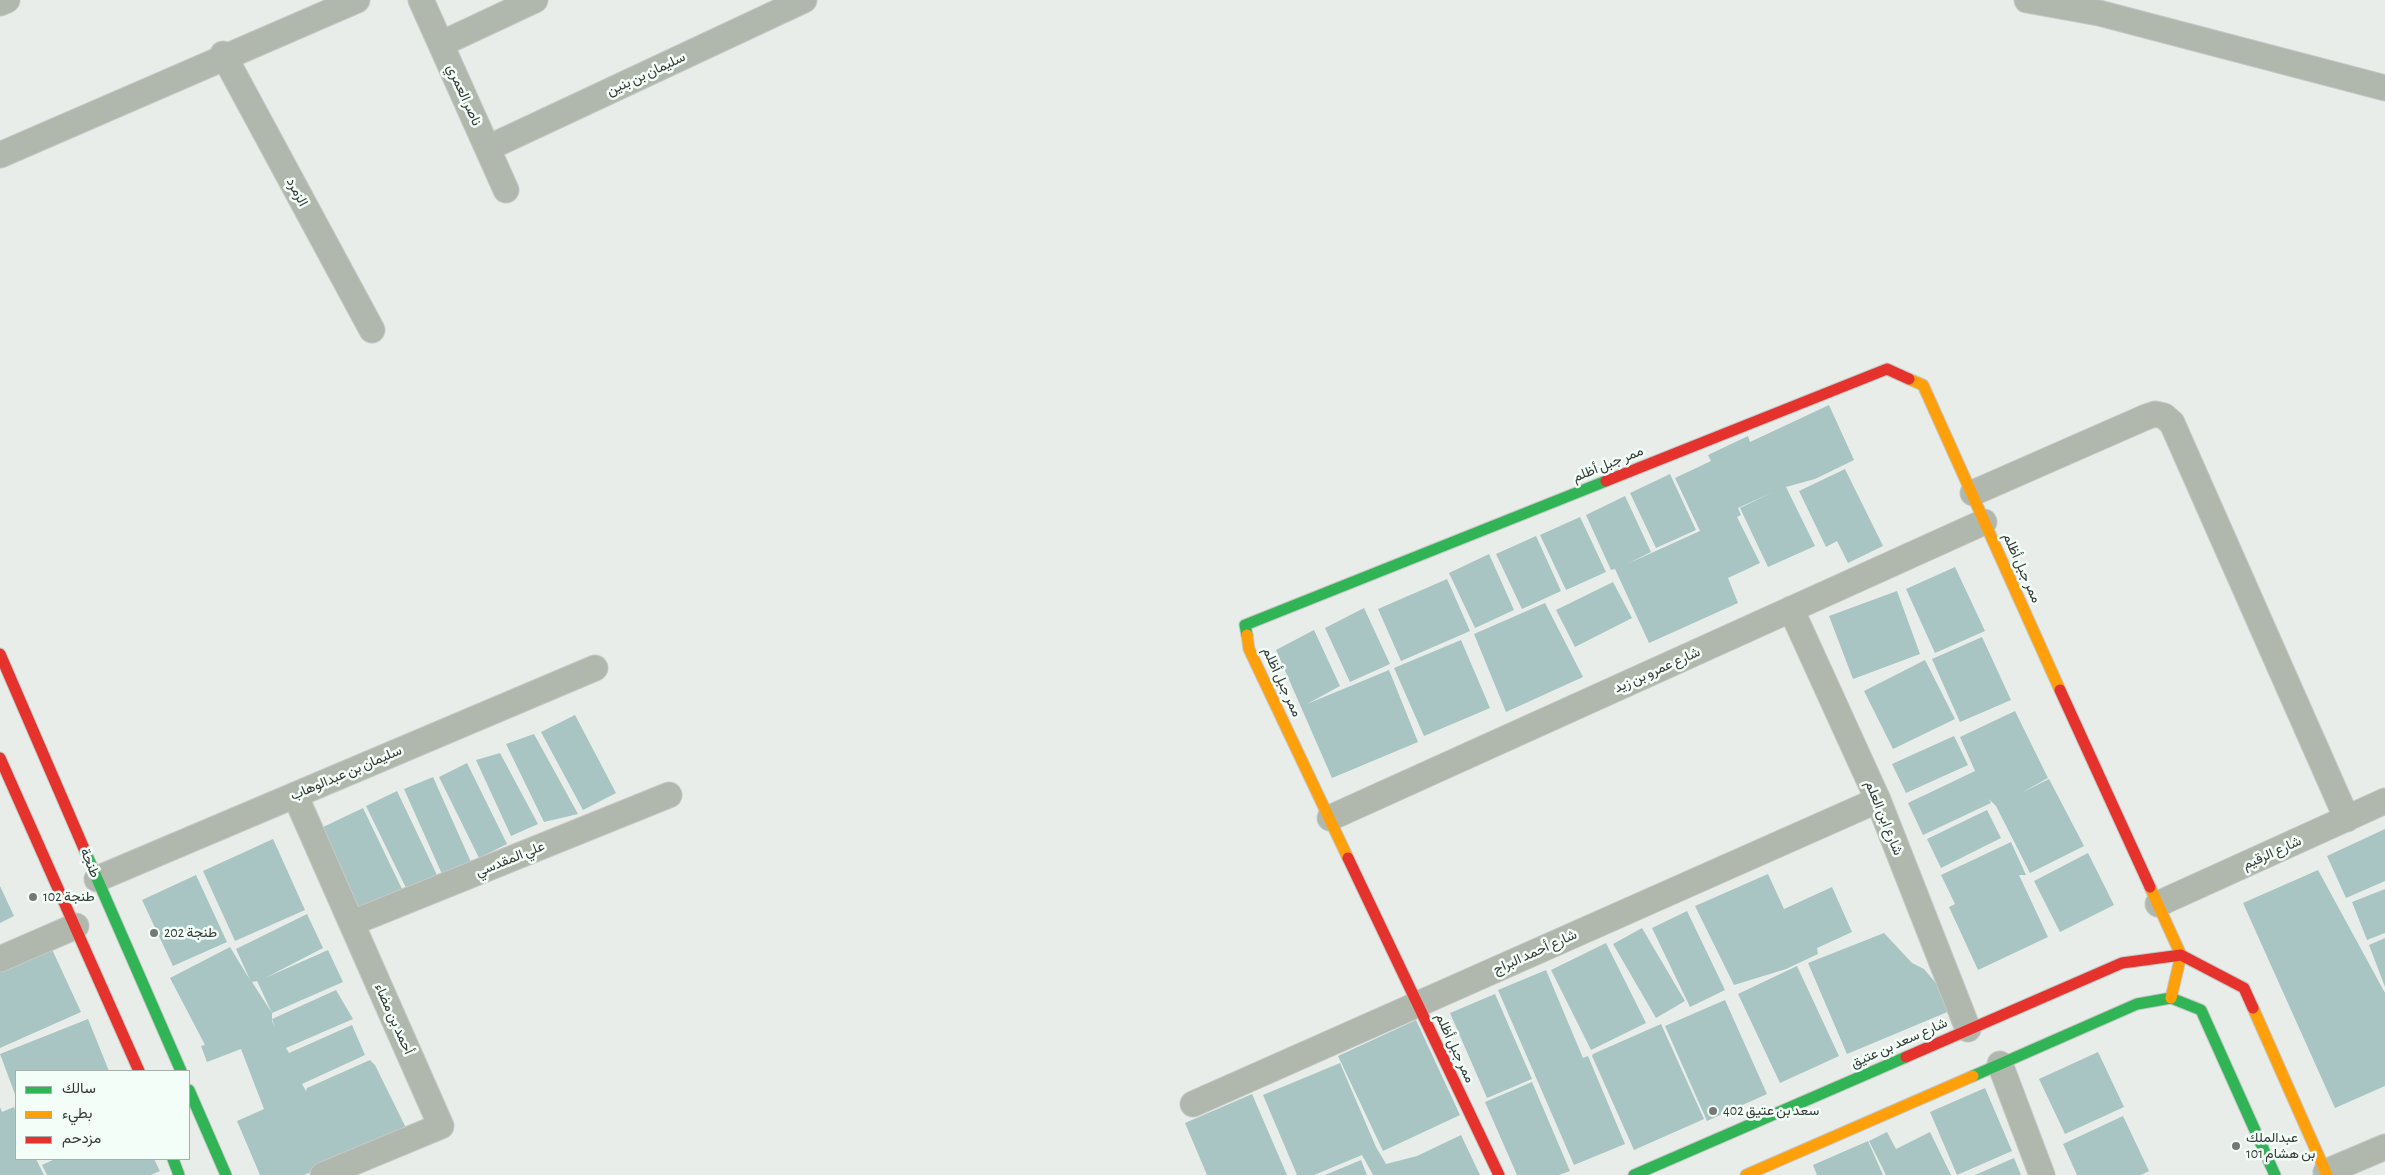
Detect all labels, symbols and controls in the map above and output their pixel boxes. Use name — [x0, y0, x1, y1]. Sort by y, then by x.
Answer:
street label: سليمان بن بنين — [604, 48, 688, 100]
street label: ناصر العمري — [443, 62, 485, 128]
street label: الزمرد — [283, 175, 311, 209]
street label: ممر جبل أظلم — [1570, 442, 1646, 486]
street label: ممر جبل أظلم — [1999, 530, 2045, 606]
street label: شارع عمرو بن زيد — [1611, 643, 1703, 697]
street label: ممر جبل أظلم — [1259, 645, 1305, 719]
street label: سليمان بن عبدالوهاب — [288, 742, 404, 804]
street label: شارع ابن العلم — [1861, 778, 1907, 858]
street label: شارع الرقيم — [2240, 833, 2304, 873]
street label: علي المقدسي — [473, 838, 547, 880]
street label: طنجة — [76, 846, 104, 880]
place label: طنجة 102 — [43, 889, 95, 905]
marker: طنجة 102 — [27, 891, 39, 903]
place label: طنجة 202 — [164, 925, 217, 941]
street label: شارع أحمد البراج — [1490, 926, 1580, 978]
marker: طنجة 202 — [148, 927, 160, 939]
street label: أحمد بن مضاء — [371, 981, 417, 1057]
street label: ممر جبل أظلم — [1432, 1011, 1478, 1085]
street label: شارع سعد بن عتيق — [1848, 1014, 1950, 1072]
legend — [15, 1070, 190, 1160]
text: سالك — [62, 1081, 96, 1096]
place label: سعد بن عتيق 402 — [1723, 1103, 1819, 1119]
marker: سعد بن عتيق 402 — [1707, 1105, 1719, 1117]
text: بطيء — [62, 1106, 92, 1121]
place label: عبدالملك بن هشام 101 — [2246, 1130, 2315, 1162]
text: مزدحم — [62, 1131, 101, 1146]
marker: عبدالملك بن هشام 101 — [2230, 1140, 2242, 1152]

